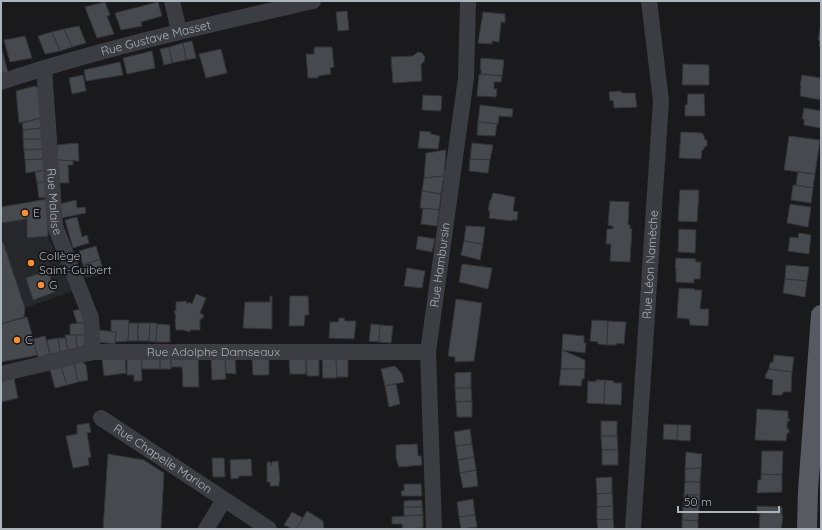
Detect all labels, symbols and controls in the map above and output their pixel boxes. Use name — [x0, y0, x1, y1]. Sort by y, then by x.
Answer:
street label: Rue Gustave Masset — [99, 17, 212, 59]
street label: Rue Malaise — [44, 168, 66, 237]
place label: E — [33, 205, 40, 220]
marker: E — [20, 208, 30, 218]
street label: Rue Léon Namèche — [639, 209, 661, 319]
street label: Rue Hambursin — [426, 221, 453, 308]
place label: Collège Saint-Guibert — [39, 248, 112, 277]
marker: Collège Saint-Guibert — [26, 258, 36, 268]
place label: G — [49, 277, 57, 292]
marker: G — [36, 280, 46, 290]
place label: C — [25, 332, 33, 347]
marker: C — [12, 335, 22, 345]
street label: Rue Adolphe Damseaux — [147, 344, 280, 359]
street label: Rue Chapelle Marion — [111, 420, 215, 496]
scale bar — [678, 488, 779, 514]
text: 50 m — [684, 494, 712, 509]

